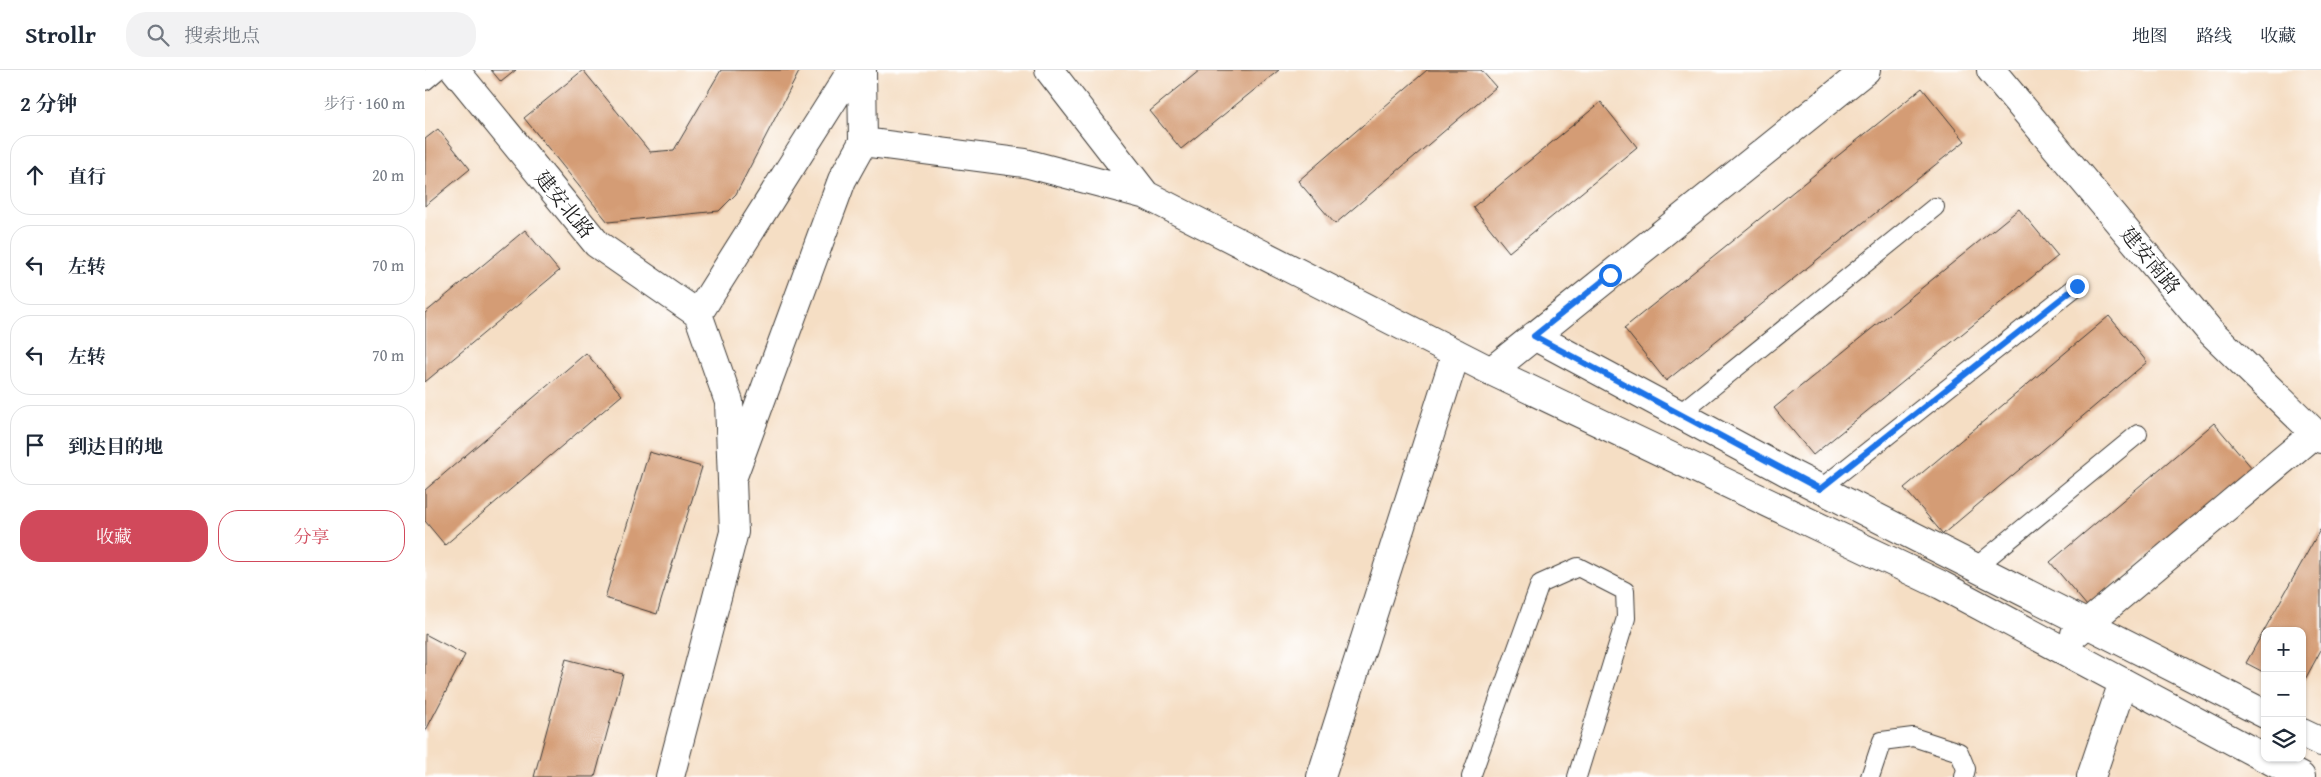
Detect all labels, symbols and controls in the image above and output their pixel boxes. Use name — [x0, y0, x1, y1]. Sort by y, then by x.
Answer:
search box — [126, 12, 476, 57]
text: Strollr — [25, 17, 96, 52]
icon: search — [144, 21, 172, 49]
text: 搜索地点 — [184, 21, 260, 49]
text: 地图 — [2132, 22, 2168, 49]
text: 路线 — [2196, 22, 2232, 49]
text: 收藏 — [2260, 22, 2296, 49]
text: 2 分钟 — [20, 88, 78, 119]
text: 步行 · 160 m — [324, 91, 405, 115]
icon: ahead — [21, 161, 49, 189]
text: 直行 — [68, 162, 106, 190]
text: 20 m — [372, 163, 404, 187]
street label: 建安北路 — [529, 164, 601, 244]
street label: 建安南路 — [2114, 220, 2188, 300]
icon: left — [21, 251, 49, 279]
text: 左转 — [68, 252, 106, 280]
text: 70 m — [372, 253, 404, 277]
route start — [1599, 264, 1622, 287]
route end — [2066, 275, 2089, 298]
icon: left — [21, 341, 49, 369]
text: 左转 — [68, 342, 106, 370]
text: 70 m — [372, 343, 404, 367]
icon: arrive — [21, 431, 49, 459]
text: 到达目的地 — [68, 432, 163, 460]
button: 收藏 — [20, 510, 208, 562]
button: 分享 — [218, 510, 405, 562]
map controls — [2261, 627, 2306, 762]
button: + — [2261, 627, 2306, 672]
button: − — [2261, 672, 2306, 717]
button: layers — [2261, 717, 2306, 762]

